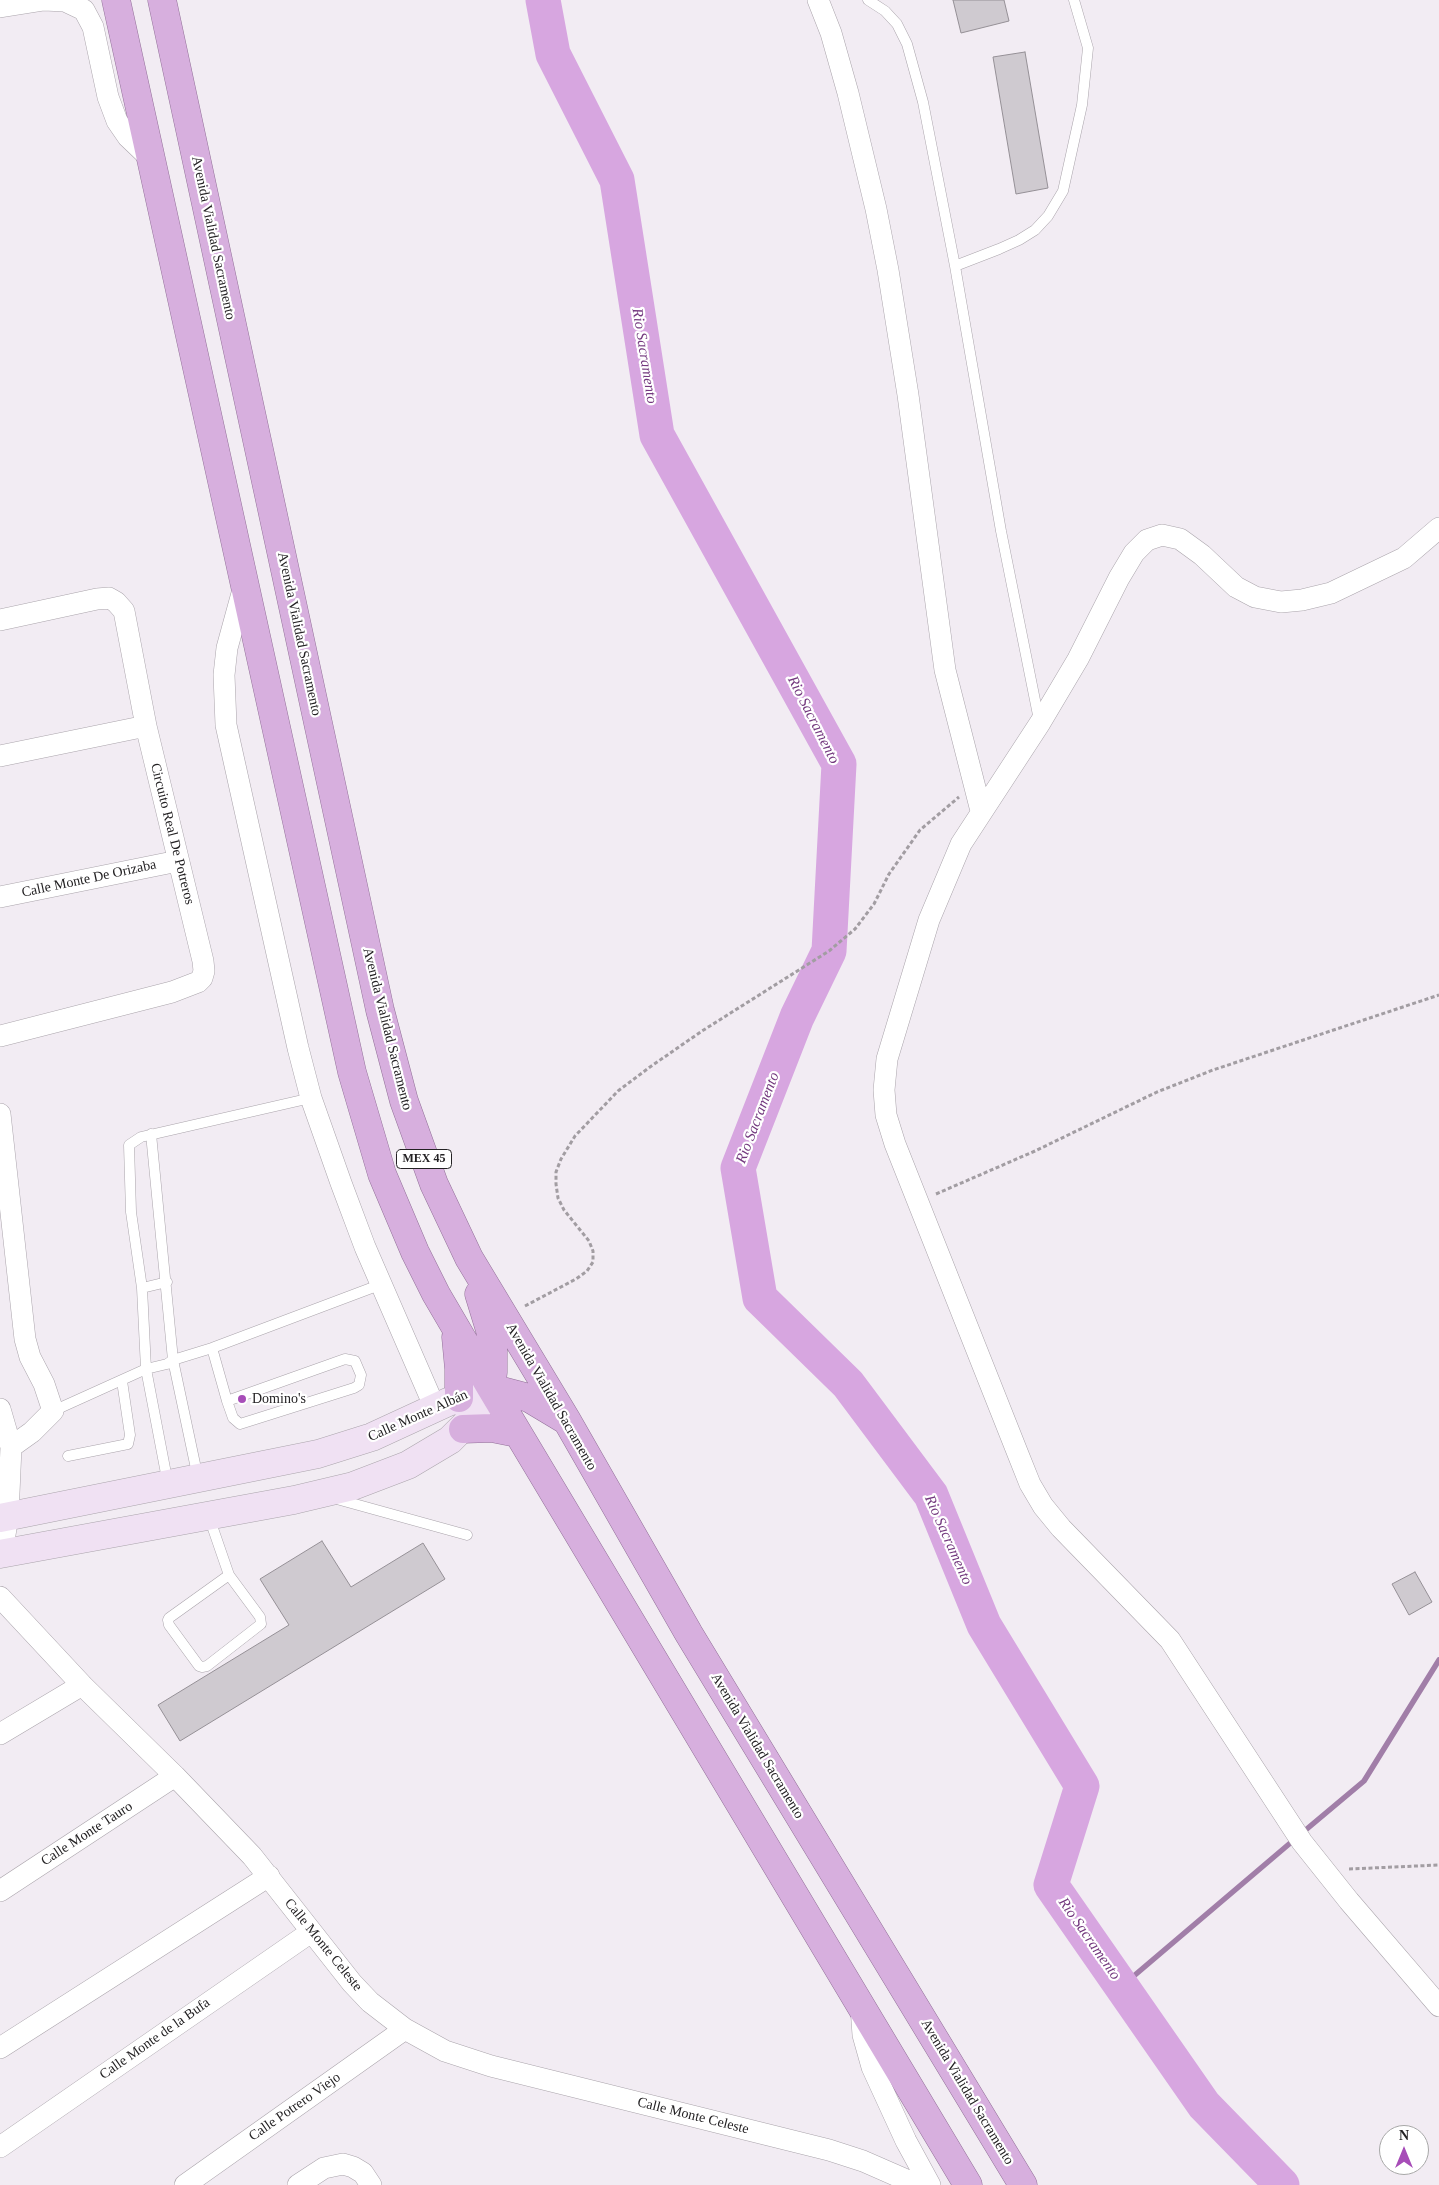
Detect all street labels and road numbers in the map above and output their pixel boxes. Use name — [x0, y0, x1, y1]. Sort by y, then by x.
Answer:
street label: Avenida Vialidad Sacramento — [187, 155, 239, 321]
street label: Avenida Vialidad Sacramento — [273, 551, 325, 717]
street label: Circuito Real De Potreros — [146, 762, 198, 906]
street label: Calle Monte De Orizaba — [20, 857, 158, 901]
street label: Avenida Vialidad Sacramento — [359, 946, 415, 1112]
road number: MEX 45 — [396, 1150, 452, 1168]
street label: Avenida Vialidad Sacramento — [502, 1321, 600, 1473]
street label: Calle Monte Albán — [366, 1387, 470, 1445]
street label: Avenida Vialidad Sacramento — [707, 1670, 807, 1822]
street label: Calle Monte Tauro — [38, 1798, 136, 1870]
street label: Calle Monte Celeste — [281, 1895, 365, 1995]
street label: Calle Monte de la Bufa — [97, 1995, 213, 2083]
street label: Avenida Vialidad Sacramento — [917, 2016, 1017, 2168]
street label: Calle Potrero Viejo — [246, 2069, 344, 2145]
street label: Calle Monte Celeste — [636, 2094, 750, 2138]

